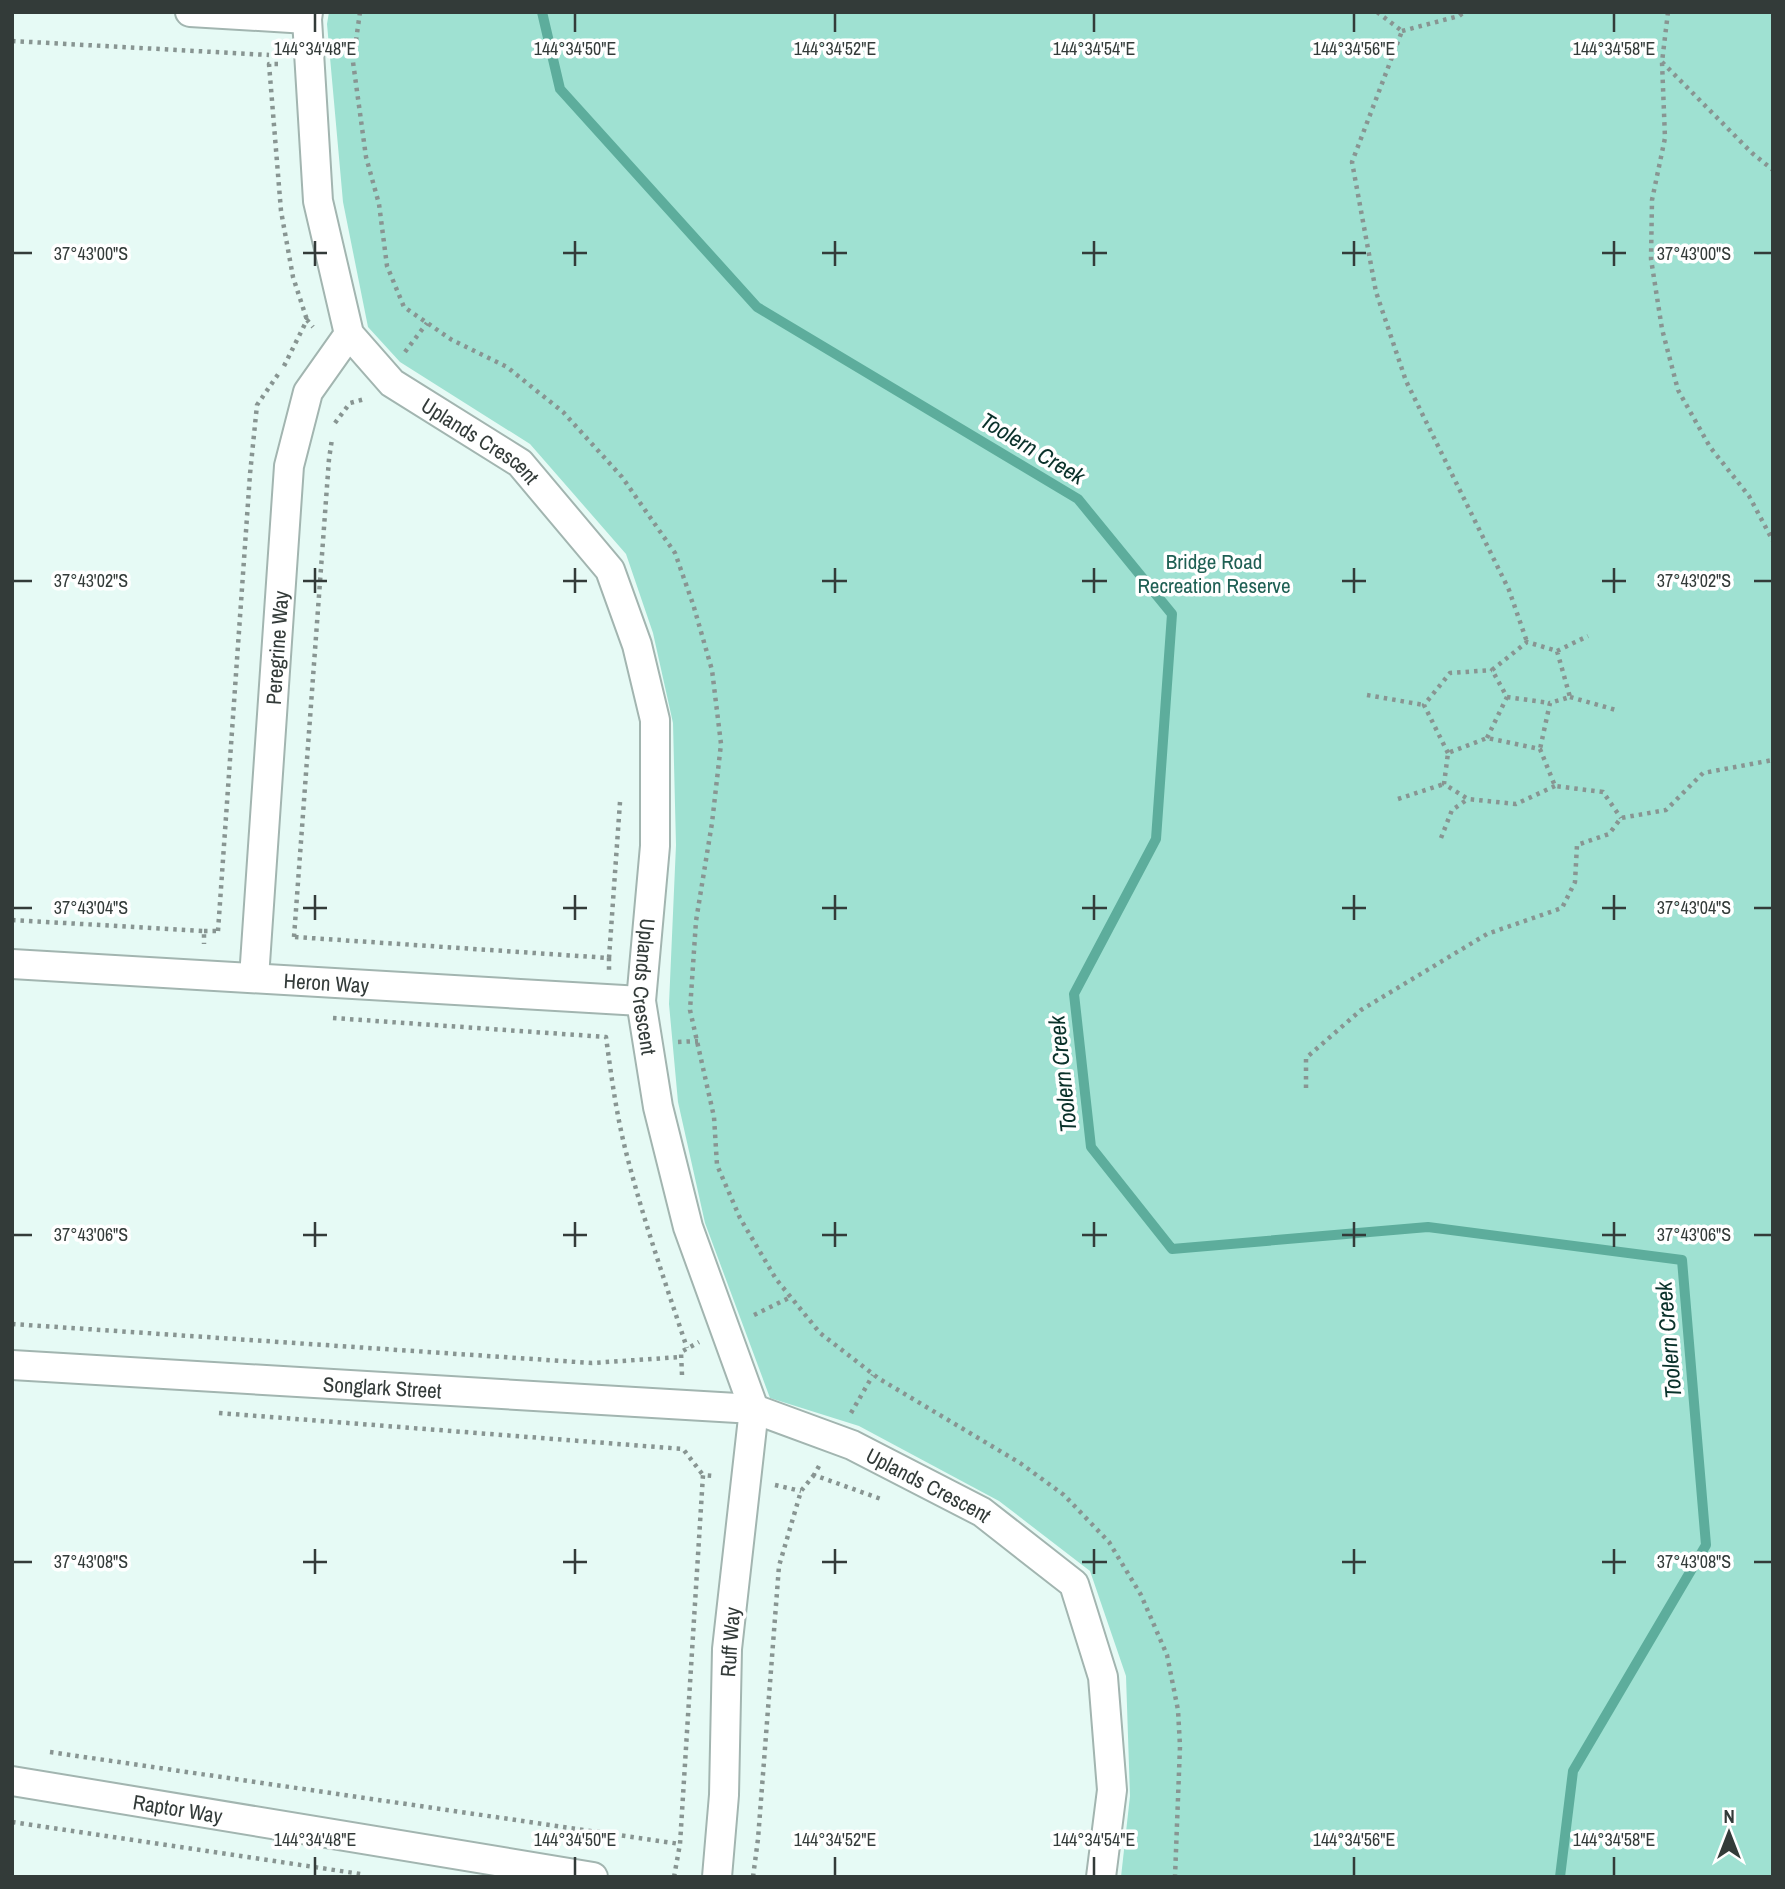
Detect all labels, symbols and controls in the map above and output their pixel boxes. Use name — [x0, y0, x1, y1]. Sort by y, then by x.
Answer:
text: 144°34'48"E — [274, 36, 356, 61]
text: 144°34'50"E — [534, 36, 616, 61]
text: 144°34'52"E — [794, 36, 876, 61]
text: 144°34'54"E — [1053, 36, 1135, 61]
text: 144°34'56"E — [1313, 36, 1395, 61]
text: 144°34'58"E — [1573, 36, 1655, 61]
text: 37°43'00"S — [54, 241, 128, 266]
text: 37°43'00"S — [1657, 241, 1731, 266]
street label: Uplands Crescent — [416, 391, 546, 490]
water label: Toolern Creek — [975, 405, 1092, 492]
park label: Bridge Road Recreation Reserve — [1137, 547, 1291, 600]
text: 37°43'02"S — [54, 568, 128, 593]
text: 37°43'02"S — [1657, 568, 1731, 593]
street label: Peregrine Way — [258, 589, 295, 706]
text: 37°43'04"S — [54, 895, 128, 920]
text: 37°43'04"S — [1657, 895, 1731, 920]
street label: Uplands Crescent — [626, 917, 664, 1057]
street label: Heron Way — [283, 966, 370, 1000]
water label: Toolern Creek — [1040, 1013, 1084, 1134]
text: 37°43'06"S — [54, 1222, 128, 1247]
text: 37°43'06"S — [1657, 1222, 1731, 1247]
water label: Toolern Creek — [1647, 1279, 1689, 1400]
street label: Songlark Street — [322, 1369, 443, 1405]
street label: Uplands Crescent — [861, 1440, 998, 1529]
text: 37°43'08"S — [54, 1549, 128, 1574]
text: 37°43'08"S — [1657, 1549, 1731, 1574]
street label: Ruff Way — [713, 1606, 747, 1678]
street label: Raptor Way — [131, 1787, 225, 1830]
north arrow — [1694, 1798, 1764, 1868]
text: N — [1723, 1803, 1735, 1829]
text: 144°34'48"E — [274, 1827, 356, 1852]
text: 144°34'50"E — [534, 1827, 616, 1852]
text: 144°34'52"E — [794, 1827, 876, 1852]
text: 144°34'54"E — [1053, 1827, 1135, 1852]
text: 144°34'56"E — [1313, 1827, 1395, 1852]
text: 144°34'58"E — [1573, 1827, 1655, 1852]

